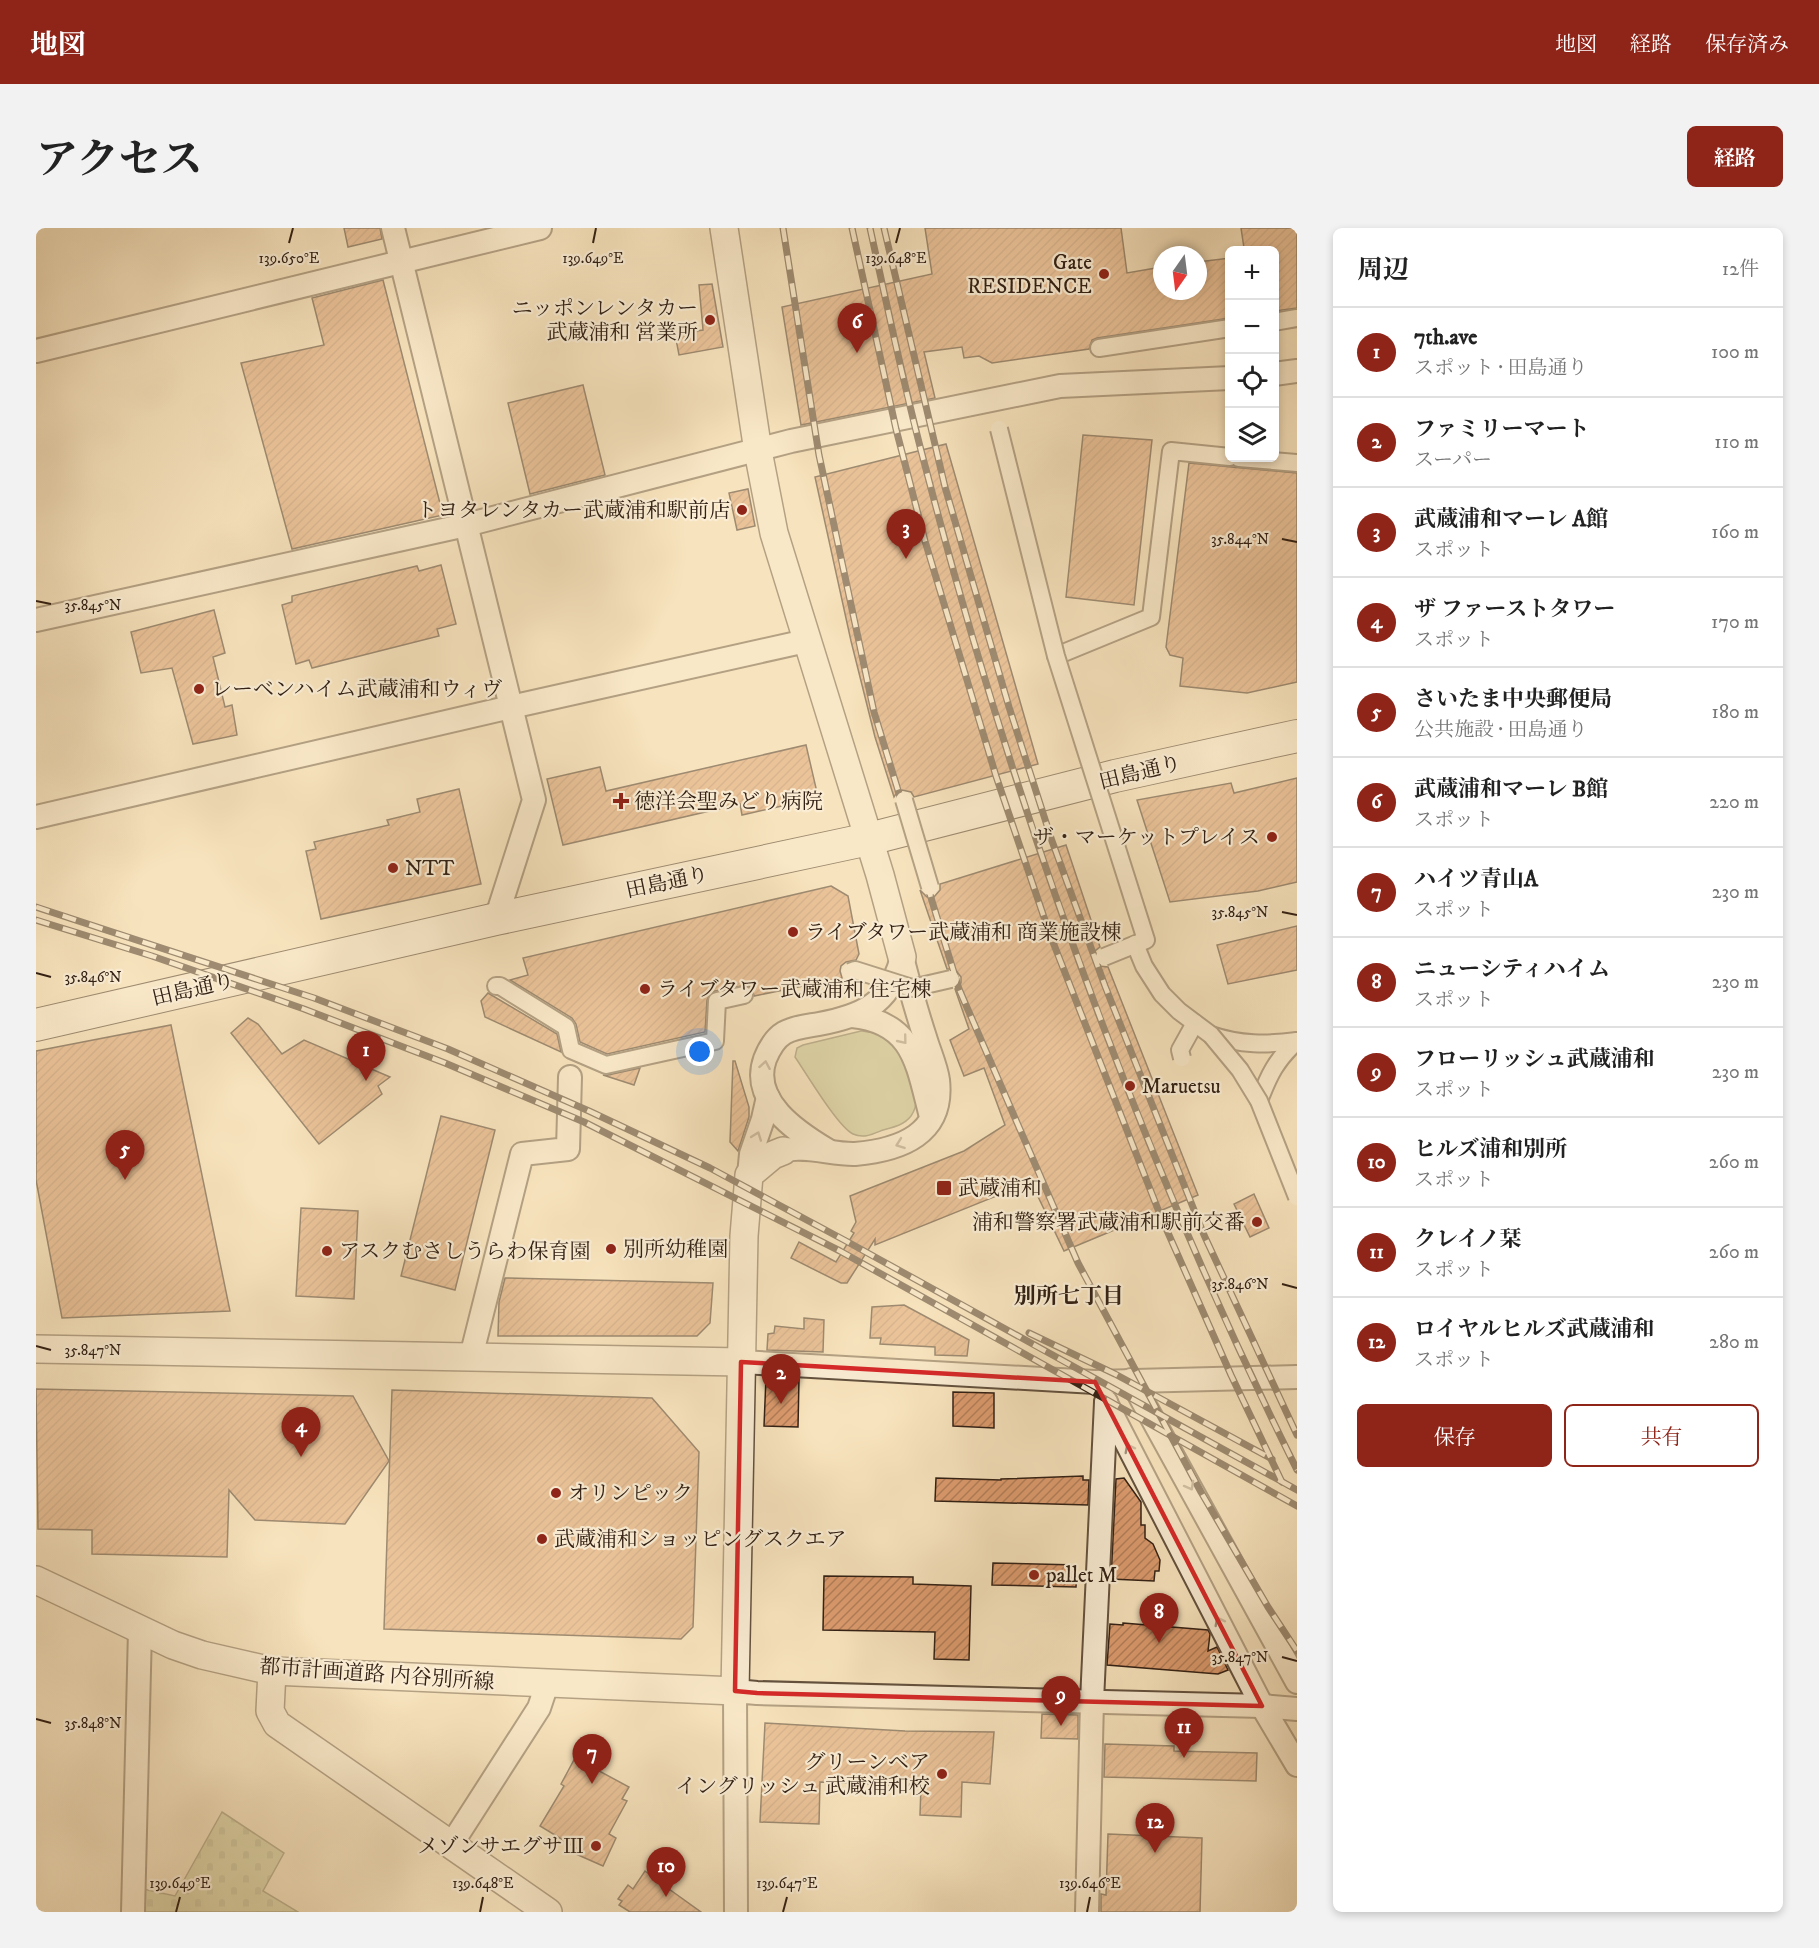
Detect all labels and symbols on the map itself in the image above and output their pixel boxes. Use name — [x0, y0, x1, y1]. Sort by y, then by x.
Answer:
north arrow — [1153, 246, 1207, 300]
text: 139.650°E — [259, 249, 320, 268]
text: 139.649°E — [562, 249, 624, 268]
text: 139.648°E — [865, 249, 927, 268]
place label: Gate RESIDENCE — [967, 250, 1092, 300]
marker: Gate RESIDENCE — [1097, 267, 1111, 281]
place label: ニッポンレンタカー 武蔵浦和 営業所 — [512, 296, 698, 346]
pin: 6 — [838, 304, 876, 353]
marker: ニッポンレンタカー 武蔵浦和 営業所 — [703, 313, 717, 327]
place label: トヨタレンタカー武蔵浦和駅前店 — [416, 498, 730, 524]
marker: トヨタレンタカー武蔵浦和駅前店 — [735, 503, 749, 517]
pin: 3 — [886, 510, 926, 559]
text: 35.844°N — [1211, 530, 1269, 549]
text: 35.845°N — [65, 596, 121, 615]
place label: レーベンハイム武蔵浦和ウィヴ — [211, 677, 502, 703]
marker: レーベンハイム武蔵浦和ウィヴ — [192, 682, 206, 696]
street label: 田島通り — [1096, 750, 1184, 796]
place label: 徳洋会聖みどり病院 — [634, 789, 823, 815]
marker: 徳洋会聖みどり病院 — [612, 792, 630, 810]
place label: ザ・マーケットプレイス — [1033, 825, 1260, 851]
marker: ザ・マーケットプレイス — [1265, 830, 1279, 844]
place label: NTT — [405, 856, 455, 882]
marker: NTT — [386, 861, 400, 875]
street label: 田島通り — [623, 862, 711, 904]
text: 35.845°N — [1212, 903, 1268, 922]
place label: ライブタワー武蔵浦和 商業施設棟 — [805, 920, 1122, 946]
marker: ライブタワー武蔵浦和 商業施設棟 — [786, 925, 800, 939]
text: 35.846°N — [64, 968, 122, 987]
street label: 田島通り — [149, 968, 237, 1012]
place label: ライブタワー武蔵浦和 住宅棟 — [657, 977, 932, 1003]
marker: ライブタワー武蔵浦和 住宅棟 — [638, 982, 652, 996]
pin: 1 — [346, 1032, 386, 1081]
one-way arrow — [895, 1034, 906, 1045]
your location — [685, 1037, 714, 1066]
one-way arrow — [758, 1060, 771, 1070]
place label: Maruetsu — [1142, 1074, 1221, 1100]
marker: Maruetsu — [1123, 1079, 1137, 1093]
pin: 5 — [106, 1130, 145, 1180]
one-way arrow — [750, 1131, 762, 1142]
one-way arrow — [895, 1136, 906, 1149]
place label: 武蔵浦和 — [958, 1176, 1042, 1202]
marker: 武蔵浦和 — [935, 1179, 953, 1197]
place label: 浦和警察署武蔵浦和駅前交番 — [972, 1210, 1245, 1236]
marker: 浦和警察署武蔵浦和駅前交番 — [1250, 1215, 1264, 1229]
place label: 別所幼稚園 — [623, 1237, 728, 1263]
place label: アスクむさしうらわ保育園 — [339, 1239, 590, 1265]
marker: 別所幼稚園 — [604, 1242, 618, 1256]
marker: アスクむさしうらわ保育園 — [320, 1244, 334, 1258]
text: 35.846°N — [1211, 1275, 1269, 1294]
district label: 別所七丁目 — [1014, 1283, 1124, 1310]
text: 35.847°N — [65, 1341, 121, 1360]
pin: 2 — [762, 1354, 800, 1404]
pin: 4 — [282, 1408, 320, 1457]
one-way arrow — [1125, 1444, 1136, 1454]
one-way arrow — [1183, 1480, 1194, 1491]
place label: オリンピック — [568, 1481, 693, 1507]
marker: オリンピック — [549, 1486, 563, 1500]
place label: 武蔵浦和ショッピングスクエア — [554, 1527, 847, 1553]
marker: 武蔵浦和ショッピングスクエア — [535, 1532, 549, 1546]
place label: pallet M — [1045, 1563, 1117, 1589]
marker: pallet M — [1027, 1568, 1041, 1582]
pin: 8 — [1140, 1594, 1178, 1643]
one-way arrow — [1215, 1617, 1226, 1628]
text: 35.847°N — [1212, 1648, 1268, 1667]
street label: 都市計画道路 内谷別所線 — [259, 1654, 495, 1696]
pin: 9 — [1042, 1676, 1080, 1726]
pin: 11 — [1164, 1708, 1204, 1758]
text: 35.848°N — [65, 1714, 121, 1733]
pin: 7 — [572, 1734, 612, 1784]
place label: グリーンベア イングリッシュ 武蔵浦和校 — [675, 1750, 930, 1800]
marker: グリーンベア イングリッシュ 武蔵浦和校 — [935, 1767, 949, 1781]
pin: 12 — [1136, 1804, 1174, 1853]
place label: メゾンサエグサⅢ — [417, 1834, 584, 1860]
marker: メゾンサエグサⅢ — [589, 1839, 603, 1853]
pin: 10 — [646, 1848, 686, 1897]
text: 139.649°E — [149, 1874, 211, 1893]
text: 139.648°E — [452, 1874, 514, 1893]
text: 139.647°E — [756, 1874, 818, 1893]
text: 139.646°E — [1059, 1874, 1121, 1893]

